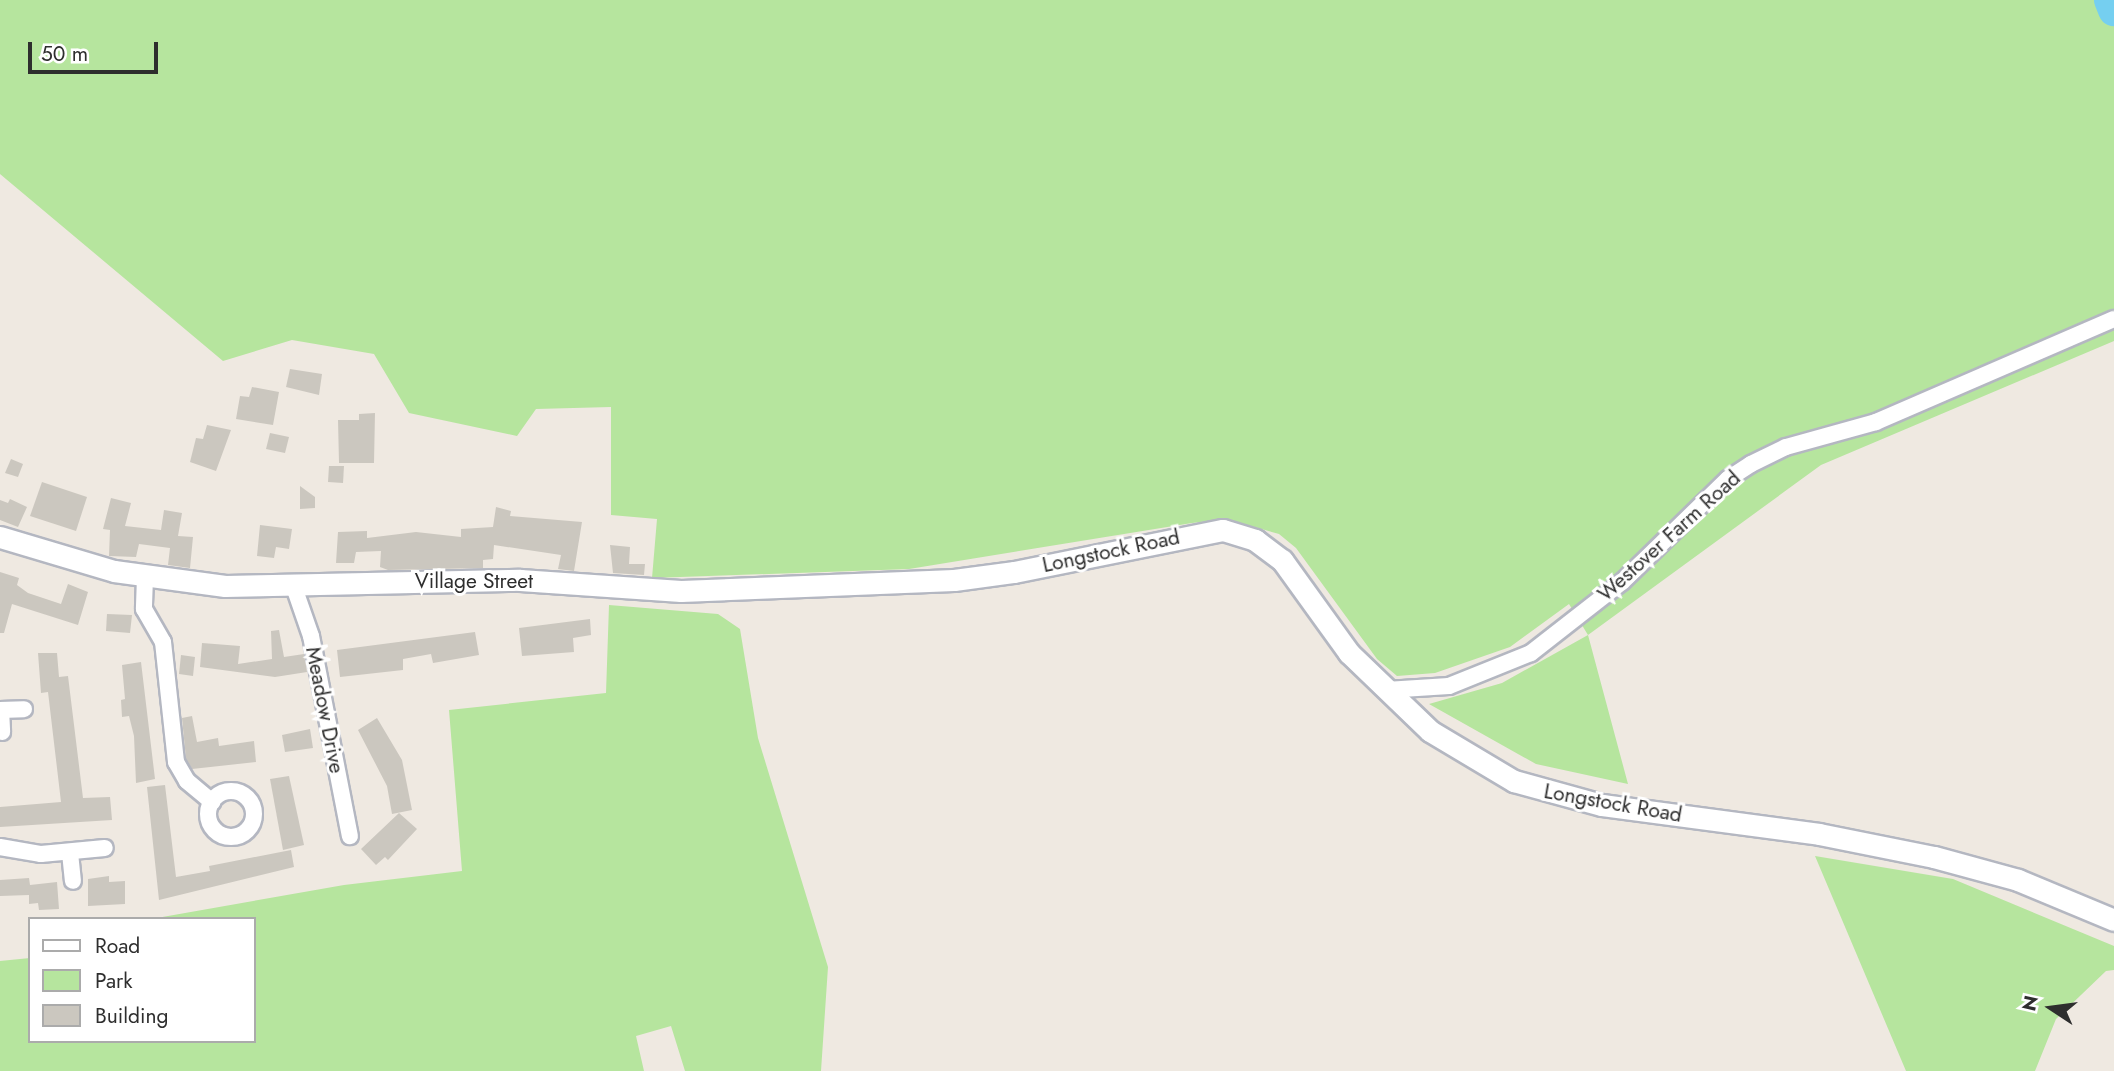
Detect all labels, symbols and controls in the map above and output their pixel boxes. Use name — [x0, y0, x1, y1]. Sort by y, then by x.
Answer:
scale bar — [32, 28, 161, 72]
text: 50 m — [41, 39, 88, 69]
street label: Westover Farm Road — [1593, 465, 1745, 607]
street label: Longstock Road — [1040, 524, 1182, 578]
street label: Village Street — [415, 568, 533, 594]
street label: Meadow Drive — [300, 645, 350, 775]
street label: Longstock Road — [1542, 778, 1684, 828]
legend — [28, 917, 256, 1043]
text: Road — [95, 931, 140, 961]
text: Park — [95, 966, 132, 996]
north arrow — [2016, 973, 2086, 1043]
text: N — [2015, 993, 2045, 1014]
text: Building — [95, 1001, 168, 1031]

